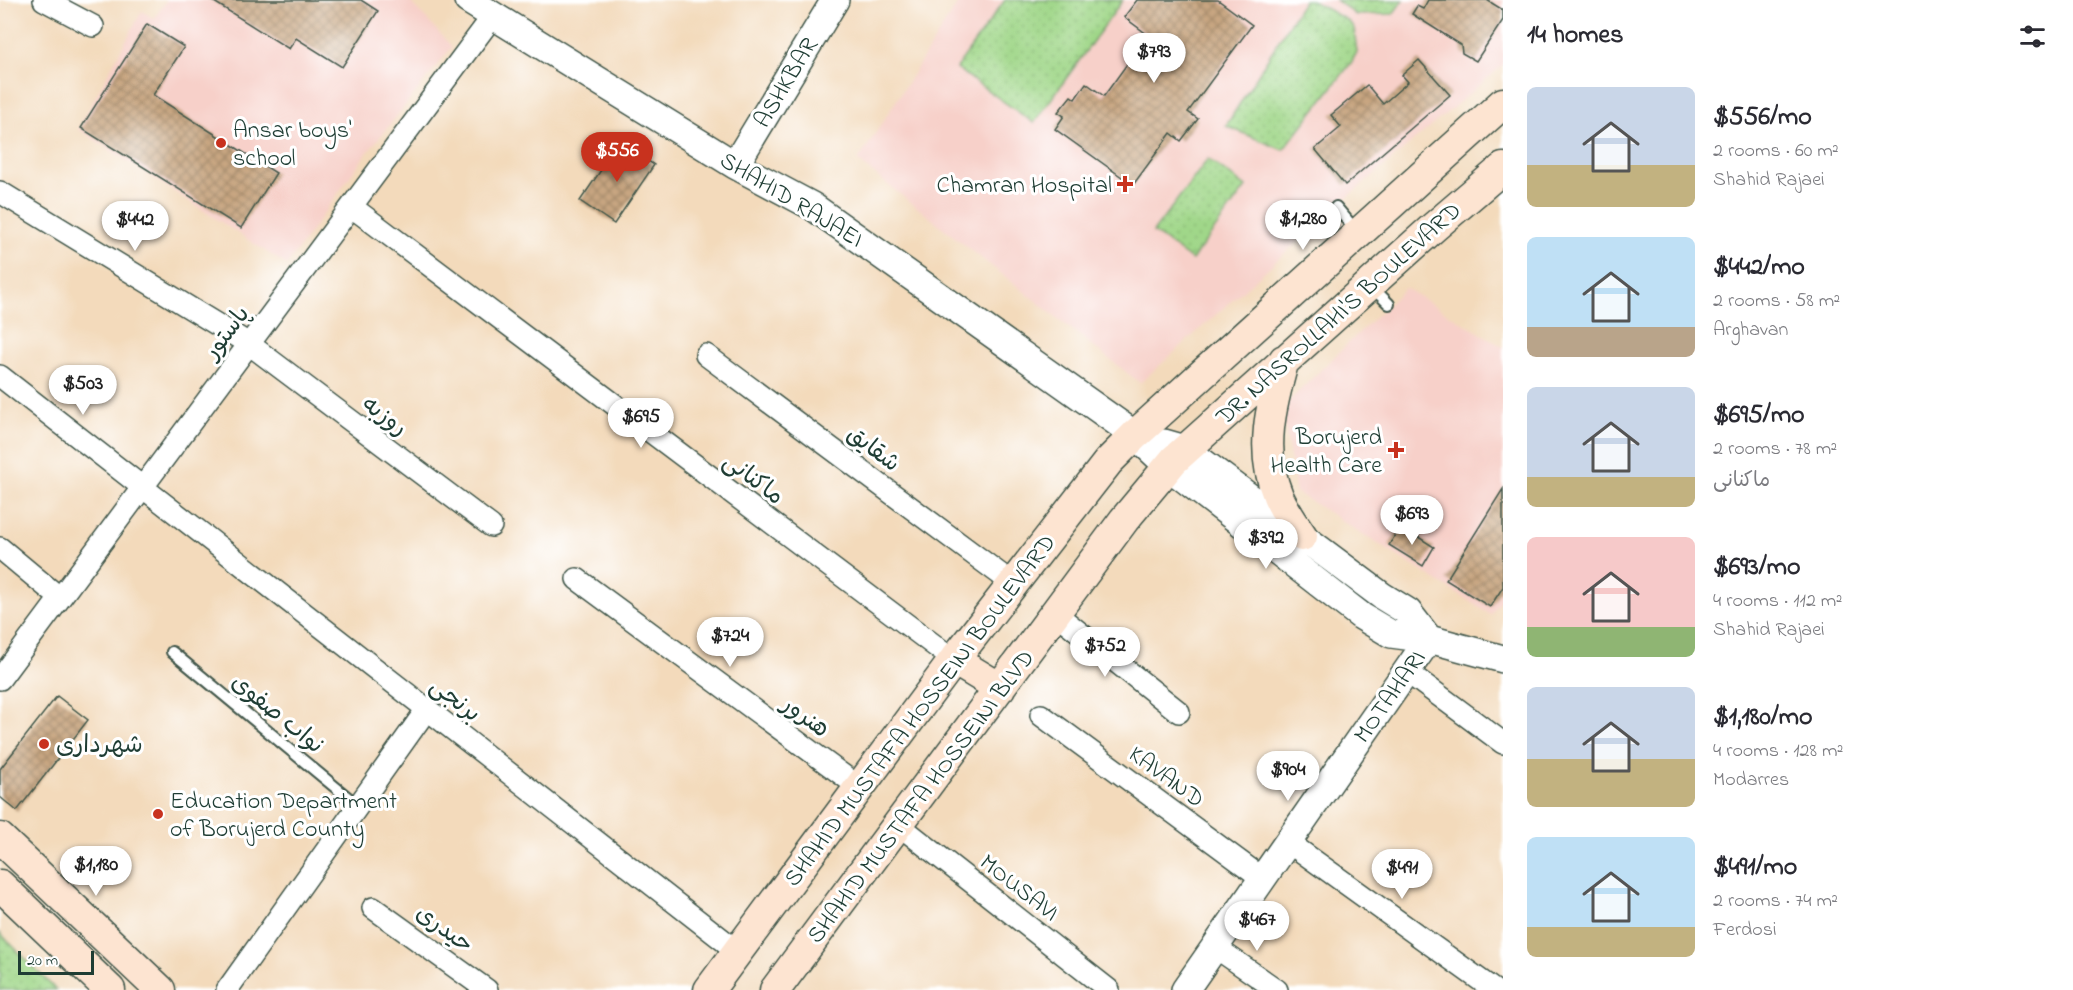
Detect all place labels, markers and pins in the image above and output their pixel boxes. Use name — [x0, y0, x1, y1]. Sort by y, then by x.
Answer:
pin: $793 — [1118, 33, 1190, 84]
place label: Ansar boys' school — [233, 114, 352, 177]
pin: $556 — [581, 132, 653, 183]
marker: Ansar boys' school — [214, 136, 228, 150]
place label: Chamran Hospital — [937, 169, 1112, 204]
marker: Chamran Hospital — [1116, 175, 1134, 193]
pin: $1,280 — [1254, 200, 1352, 251]
pin: $442 — [99, 201, 171, 252]
pin: $503 — [47, 365, 119, 416]
pin: $695 — [605, 398, 677, 449]
place label: Borujerd Health Care — [1271, 421, 1383, 484]
marker: Borujerd Health Care — [1387, 441, 1405, 459]
pin: $693 — [1376, 495, 1448, 546]
pin: $392 — [1230, 519, 1302, 570]
pin: $724 — [694, 617, 766, 668]
pin: $752 — [1069, 627, 1141, 678]
place label: شهرداری — [56, 729, 143, 764]
marker: شهرداری — [37, 737, 51, 751]
pin: $904 — [1252, 751, 1324, 802]
place label: Education Department of Borujerd County — [170, 785, 397, 849]
marker: Education Department of Borujerd County — [151, 807, 165, 821]
pin: $1,180 — [47, 846, 145, 897]
pin: $491 — [1366, 849, 1438, 900]
pin: $467 — [1221, 901, 1293, 952]

